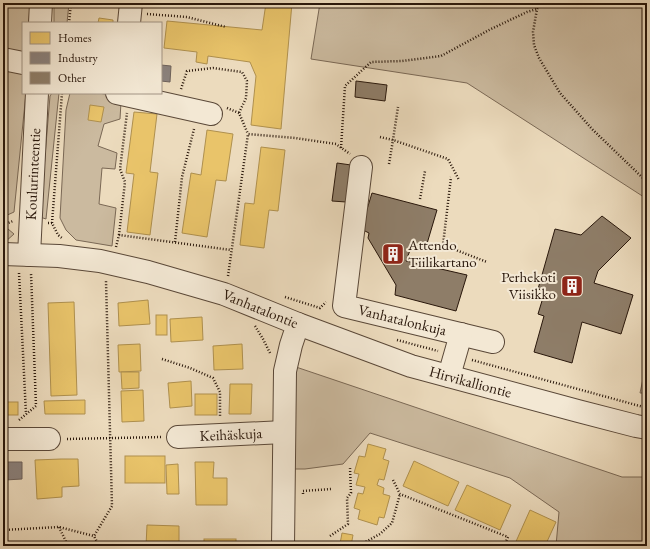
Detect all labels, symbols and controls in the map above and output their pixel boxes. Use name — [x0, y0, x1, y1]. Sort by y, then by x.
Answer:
legend — [22, 22, 162, 94]
text: Homes — [58, 30, 92, 46]
text: Industry — [58, 50, 98, 66]
text: Other — [58, 70, 86, 86]
street label: Koulurinteentie — [21, 127, 44, 221]
place label: Attendo Tiilikartano — [407, 235, 477, 271]
building icon: Attendo Tiilikartano — [380, 241, 406, 267]
place label: Perhekoti Viisikko — [501, 267, 556, 303]
building icon: Perhekoti Viisikko — [559, 273, 585, 299]
street label: Vanhatalontie — [220, 284, 301, 332]
street label: Vanhatalonkuja — [356, 300, 449, 339]
street label: Hirvikalliontie — [427, 361, 514, 402]
street label: Keihäskuja — [199, 423, 263, 445]

